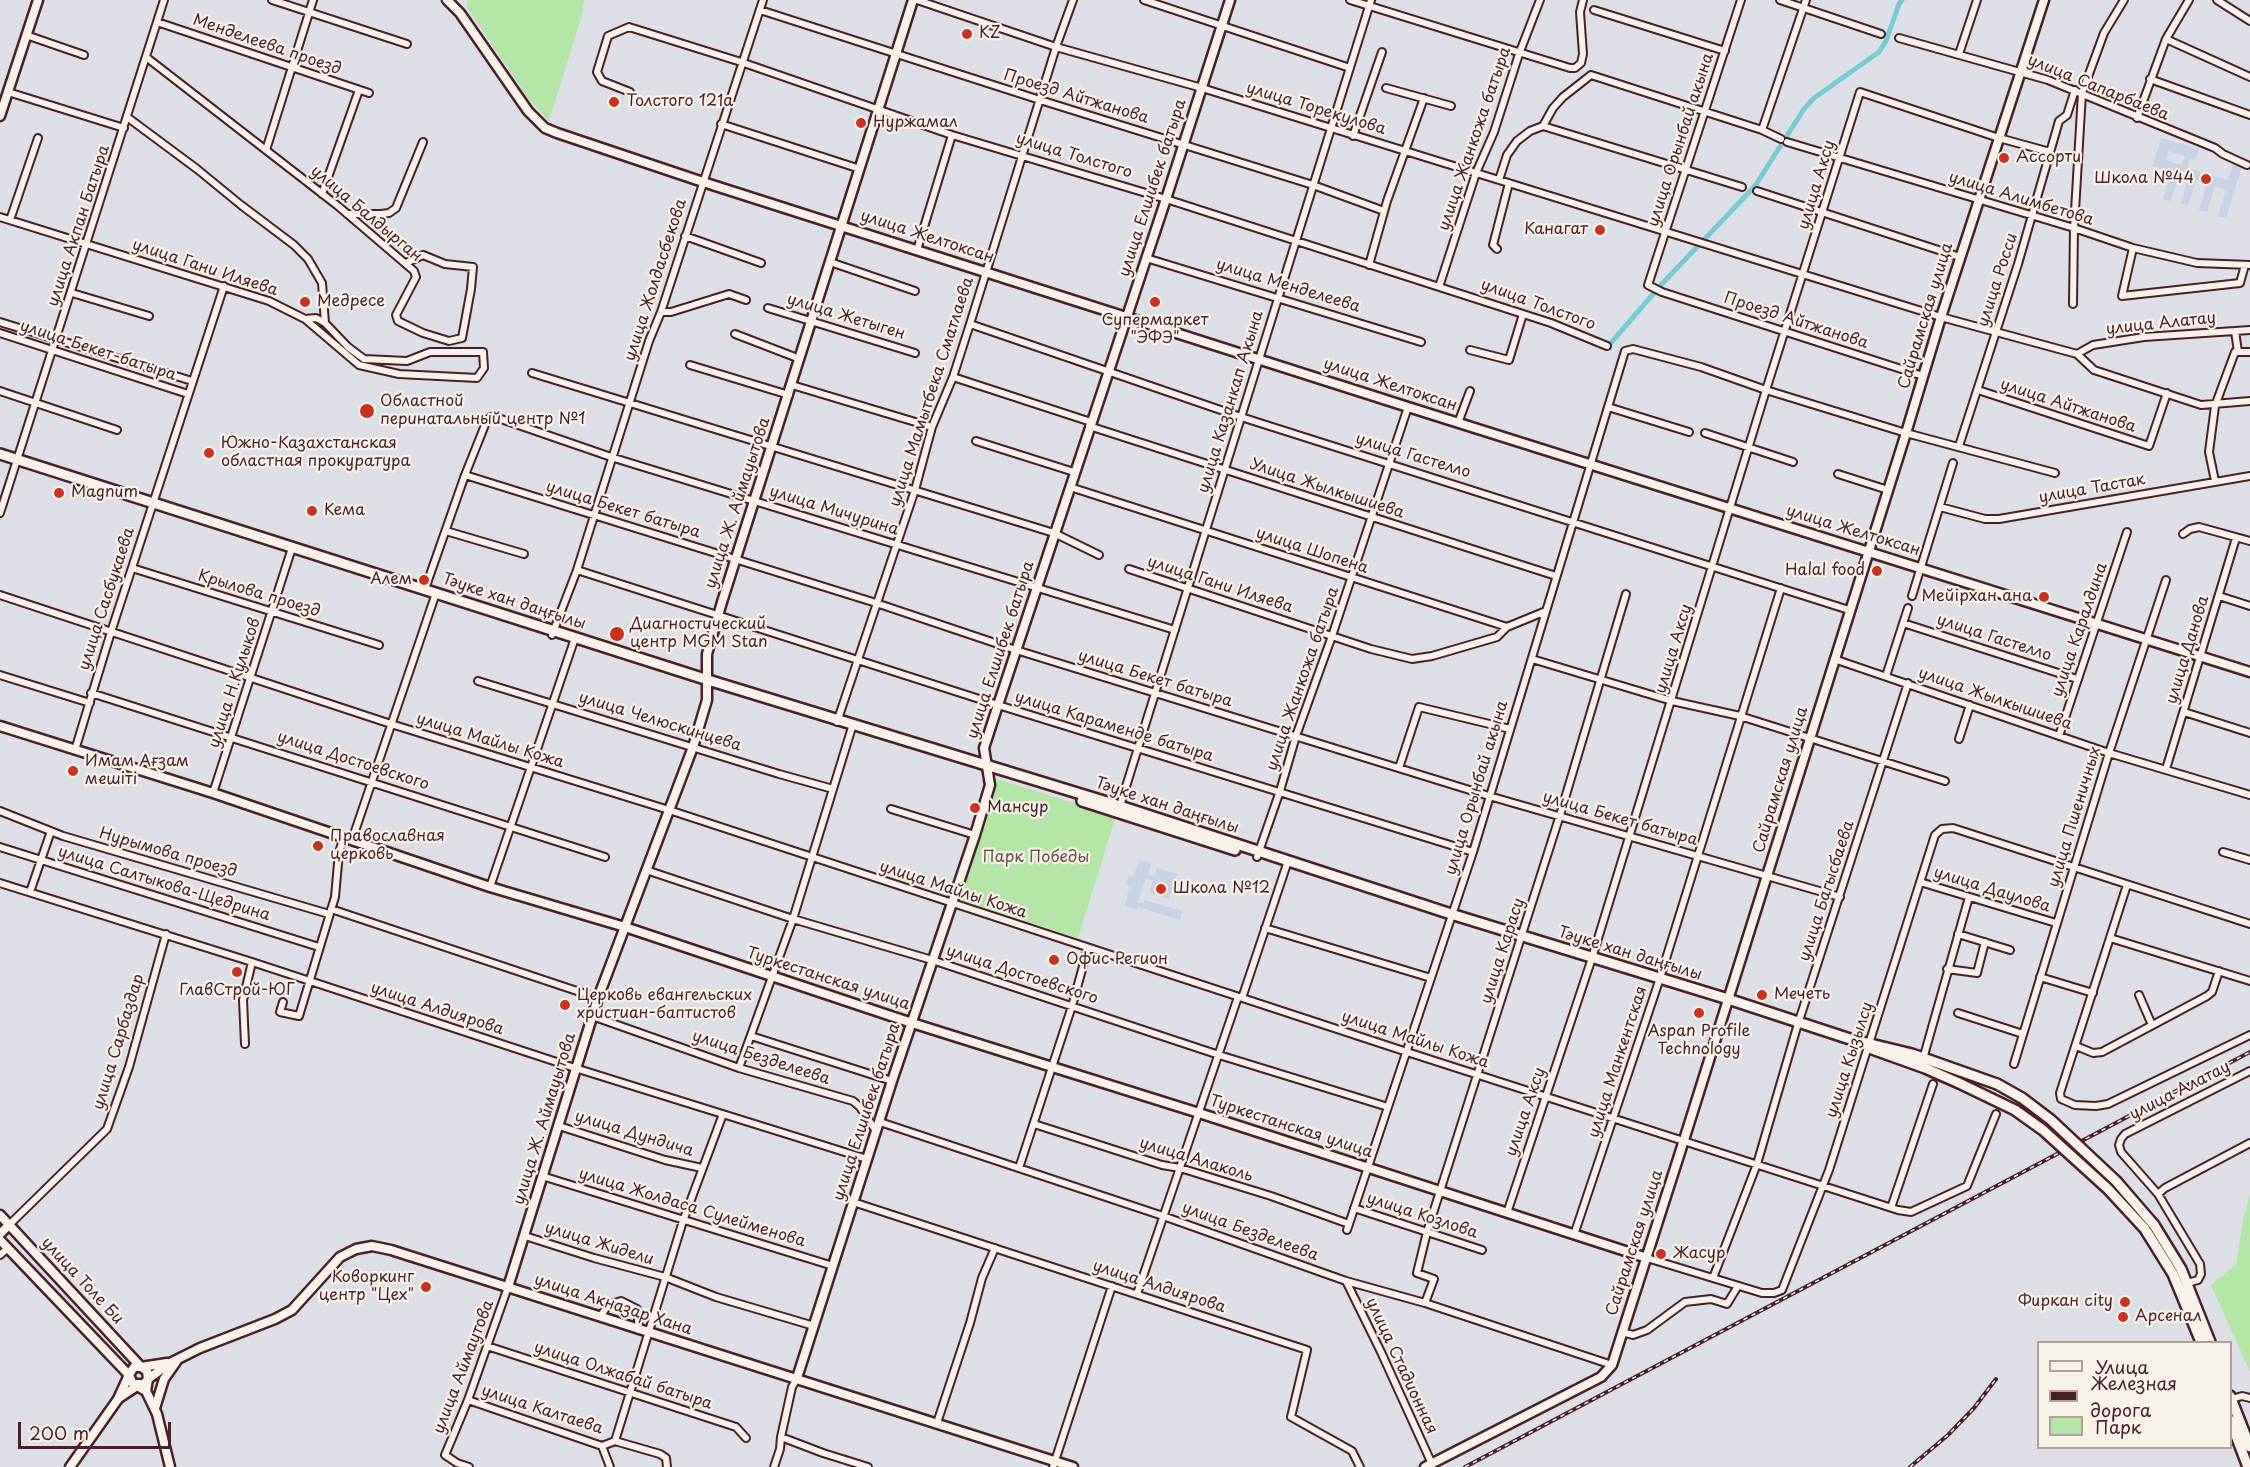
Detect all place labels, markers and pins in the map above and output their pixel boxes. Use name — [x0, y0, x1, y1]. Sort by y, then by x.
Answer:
place label: KZ — [979, 24, 1000, 44]
marker: KZ — [960, 27, 974, 41]
place label: Толстого 121а — [626, 92, 733, 112]
marker: Толстого 121а — [607, 95, 621, 109]
place label: Нуржамал — [873, 113, 958, 133]
marker: Нуржамал — [854, 116, 868, 130]
place label: Ассорти — [2016, 148, 2081, 168]
marker: Ассорти — [1997, 151, 2011, 165]
place label: Школа №44 — [2094, 169, 2194, 189]
marker: Школа №44 — [2199, 172, 2213, 186]
place label: Канагат — [1524, 220, 1588, 240]
marker: Канагат — [1593, 223, 1607, 237]
place label: Медресе — [317, 292, 385, 312]
marker: Медресе — [298, 295, 312, 309]
marker: Супермаркет "ЭФЭ" — [1148, 295, 1162, 309]
place label: Супермаркет "ЭФЭ" — [1102, 311, 1208, 349]
place label: Областной перинатальный центр №1 — [380, 392, 586, 430]
marker: Областной перинатальный центр №1 — [358, 402, 376, 420]
place label: Южно-Казахстанская областная прокуратура — [221, 434, 410, 472]
marker: Южно-Казахстанская областная прокуратура — [202, 446, 216, 460]
place label: Magnum — [71, 483, 138, 503]
marker: Magnum — [52, 486, 66, 500]
place label: Кема — [324, 501, 365, 521]
marker: Кема — [305, 504, 319, 518]
place label: Halal food — [1785, 561, 1865, 581]
marker: Halal food — [1870, 564, 1884, 578]
place label: Алем — [370, 570, 412, 590]
marker: Алем — [417, 573, 431, 587]
place label: Мейірхан ана — [1922, 587, 2032, 607]
marker: Мейірхан ана — [2037, 590, 2051, 604]
place label: Диагностический центр MGM Stan — [630, 615, 768, 653]
marker: Диагностический центр MGM Stan — [608, 625, 626, 643]
place label: Имам Ағзам мешіті — [85, 752, 189, 790]
marker: Имам Ағзам мешіті — [66, 764, 80, 778]
place label: Мансур — [987, 798, 1048, 818]
marker: Мансур — [968, 801, 982, 815]
place label: Православная церковь — [330, 827, 445, 865]
marker: Православная церковь — [311, 839, 325, 853]
place label: Школа №12 — [1173, 879, 1270, 899]
marker: Школа №12 — [1154, 882, 1168, 896]
place label: Офис Регион — [1066, 950, 1168, 970]
marker: Офис Регион — [1047, 953, 1061, 967]
marker: ГлавСтрой-ЮГ — [230, 965, 244, 979]
place label: ГлавСтрой-ЮГ — [179, 981, 295, 1001]
place label: Мечеть — [1774, 985, 1830, 1005]
place label: Церковь евангельских христиан-баптистов — [577, 986, 752, 1024]
marker: Мечеть — [1755, 988, 1769, 1002]
marker: Церковь евангельских христиан-баптистов — [558, 998, 572, 1012]
marker: Aspan Profile Technology — [1692, 1006, 1706, 1020]
place label: Aspan Profile Technology — [1647, 1022, 1751, 1060]
place label: Жасур — [1673, 1244, 1725, 1264]
marker: Жасур — [1654, 1247, 1668, 1261]
place label: Коворкинг центр "Цех" — [319, 1268, 414, 1306]
marker: Коворкинг центр "Цех" — [419, 1280, 433, 1294]
place label: Фиркан city — [2018, 1292, 2113, 1312]
marker: Фиркан city — [2118, 1295, 2132, 1309]
place label: Арсенал — [2135, 1307, 2202, 1327]
marker: Арсенал — [2116, 1310, 2130, 1324]

